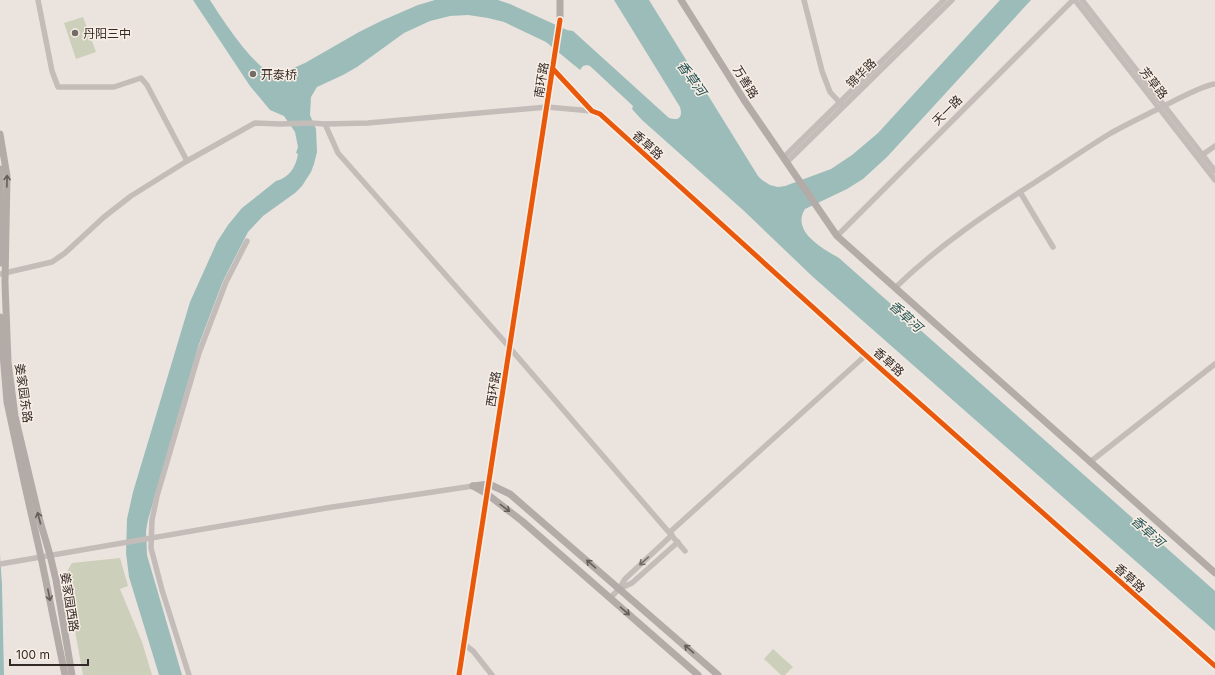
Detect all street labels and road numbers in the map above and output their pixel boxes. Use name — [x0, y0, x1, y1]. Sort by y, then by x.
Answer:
street label: 锦华路 — [843, 55, 879, 91]
street label: 南环路 — [531, 61, 551, 99]
street label: 万善路 — [730, 63, 762, 101]
street label: 芳草路 — [1137, 64, 1171, 102]
street label: 天一路 — [929, 92, 965, 128]
street label: 香草路 — [630, 127, 666, 163]
street label: 香草路 — [871, 344, 907, 380]
street label: 姜家园东路 — [12, 362, 36, 424]
street label: 西环路 — [483, 370, 503, 408]
street label: 香草路 — [1112, 560, 1148, 596]
street label: 姜家园西路 — [58, 571, 82, 633]

